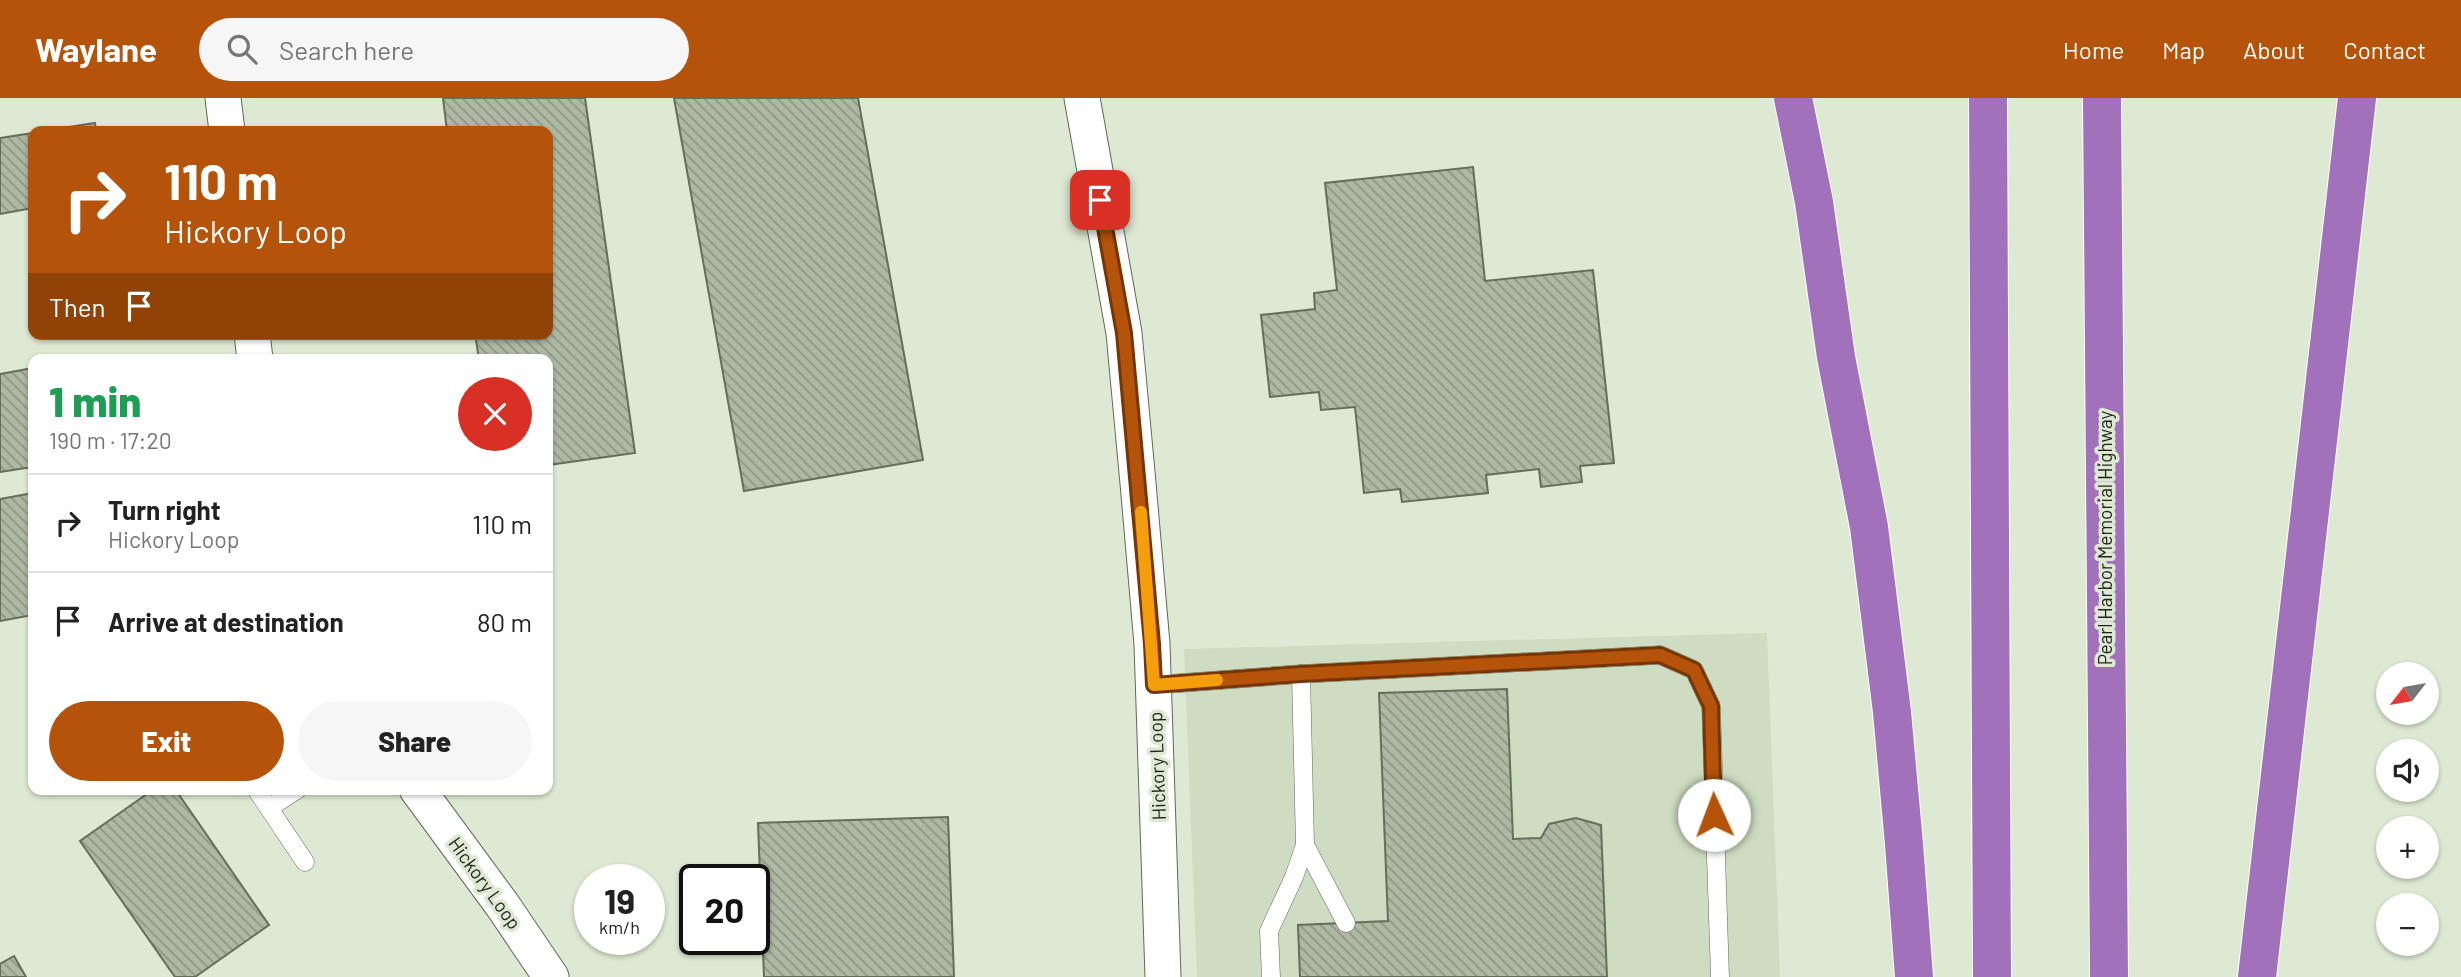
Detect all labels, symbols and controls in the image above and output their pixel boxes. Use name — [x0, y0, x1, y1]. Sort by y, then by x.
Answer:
search box — [199, 18, 689, 81]
text: Waylane — [35, 29, 157, 69]
icon: search — [223, 30, 261, 68]
text: Search here — [279, 34, 414, 65]
text: Home — [2063, 35, 2124, 64]
text: Map — [2162, 35, 2205, 64]
text: About — [2243, 35, 2305, 64]
text: Contact — [2343, 35, 2426, 64]
text: 110 m — [164, 151, 278, 210]
icon: right — [49, 154, 140, 245]
pin — [1070, 170, 1130, 230]
icon: arrive — [1081, 181, 1119, 219]
text: Hickory Loop — [164, 211, 347, 249]
icon: arrive — [120, 287, 158, 325]
text: Then — [49, 291, 106, 322]
text: 1 min — [49, 375, 141, 425]
button: close — [458, 377, 532, 451]
street label: Pearl Harbor Memorial Highway — [2093, 410, 2116, 665]
text: 190 m · 17:20 — [49, 426, 172, 454]
text: Turn right — [108, 494, 221, 525]
icon: right — [49, 504, 87, 542]
text: 110 m — [472, 508, 532, 539]
text: Hickory Loop — [108, 525, 240, 553]
icon: arrive — [49, 602, 87, 640]
text: Arrive at destination — [108, 606, 344, 637]
text: 80 m — [477, 606, 532, 637]
north arrow — [2376, 662, 2440, 724]
map controls — [2376, 662, 2439, 956]
button: Exit — [49, 701, 284, 781]
button: Share — [298, 701, 532, 781]
street label: Hickory Loop — [1143, 711, 1170, 821]
button: sound — [2376, 739, 2439, 802]
position arrow — [1677, 778, 1751, 852]
button: + — [2376, 816, 2439, 879]
street label: Hickory Loop — [444, 832, 527, 933]
speed limit sign: 20 — [679, 864, 770, 955]
text: 19 — [604, 879, 635, 921]
button: − — [2376, 893, 2439, 956]
text: km/h — [599, 916, 640, 938]

